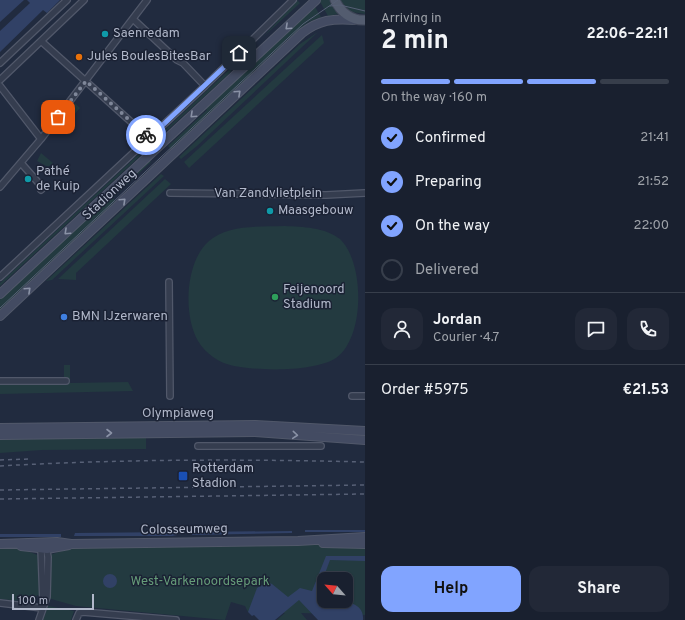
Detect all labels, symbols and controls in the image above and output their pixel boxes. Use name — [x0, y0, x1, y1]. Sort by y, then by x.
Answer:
text: Arriving in — [381, 11, 442, 27]
one-way arrow — [285, 22, 293, 30]
text: 2 min — [381, 25, 449, 58]
text: 22:06–22:11 — [586, 25, 669, 44]
place label: Saenredam — [113, 26, 180, 42]
marker: Saenredam — [100, 29, 110, 39]
pin — [222, 36, 256, 70]
icon: home — [228, 42, 250, 64]
place label: Jules BoulesBitesBar — [87, 49, 211, 65]
marker: Jules BoulesBitesBar — [74, 52, 84, 62]
text: On the way · 160 m — [381, 90, 487, 106]
one-way arrow — [234, 91, 241, 98]
pin — [41, 100, 75, 134]
icon: bag — [47, 106, 69, 128]
one-way arrow — [190, 111, 198, 118]
courier — [126, 115, 166, 155]
icon: bike — [135, 124, 157, 146]
icon: check — [381, 127, 403, 149]
text: Confirmed — [415, 129, 486, 148]
text: 21:41 — [640, 130, 669, 146]
place label: Pathé de Kuip — [36, 164, 80, 195]
street label: Stadionweg — [80, 166, 140, 224]
icon: check — [381, 171, 403, 193]
text: Preparing — [415, 173, 482, 192]
marker: Pathé de Kuip — [23, 174, 33, 184]
text: 21:52 — [637, 174, 669, 190]
street label: Van Zandvlietplein — [214, 186, 322, 202]
one-way arrow — [118, 198, 126, 206]
place label: Maasgebouw — [278, 203, 353, 219]
marker: Maasgebouw — [265, 206, 275, 216]
icon: check — [381, 215, 403, 237]
text: On the way — [415, 217, 490, 236]
text: 22:00 — [634, 218, 669, 234]
one-way arrow — [64, 228, 72, 235]
text: Delivered — [415, 261, 479, 280]
place label: Feijenoord Stadium — [283, 282, 345, 313]
one-way arrow — [24, 288, 31, 295]
marker: Feijenoord Stadium — [270, 292, 280, 302]
button: person — [381, 308, 423, 350]
button: chat — [575, 308, 617, 350]
button: phone — [627, 308, 669, 350]
place label: BMN IJzerwaren — [72, 309, 168, 325]
text: Jordan — [433, 311, 482, 330]
marker: BMN IJzerwaren — [59, 312, 69, 322]
text: Courier · 4.7 — [433, 330, 499, 346]
text: Order #5975 — [381, 381, 469, 400]
text: €21.53 — [622, 381, 669, 400]
street label: Olympiaweg — [142, 406, 214, 422]
one-way arrow — [106, 429, 112, 437]
one-way arrow — [292, 430, 298, 439]
place label: Rotterdam Stadion — [192, 461, 254, 492]
marker: Rotterdam Stadion — [177, 470, 189, 482]
street label: Colosseumweg — [140, 521, 228, 539]
button: Help — [381, 566, 521, 612]
button: Share — [529, 566, 669, 612]
north arrow — [317, 572, 353, 608]
map controls — [317, 572, 353, 608]
park label: West-Varkenoordsepark — [130, 574, 270, 590]
scale bar — [12, 592, 94, 611]
text: 100 m — [18, 594, 48, 608]

